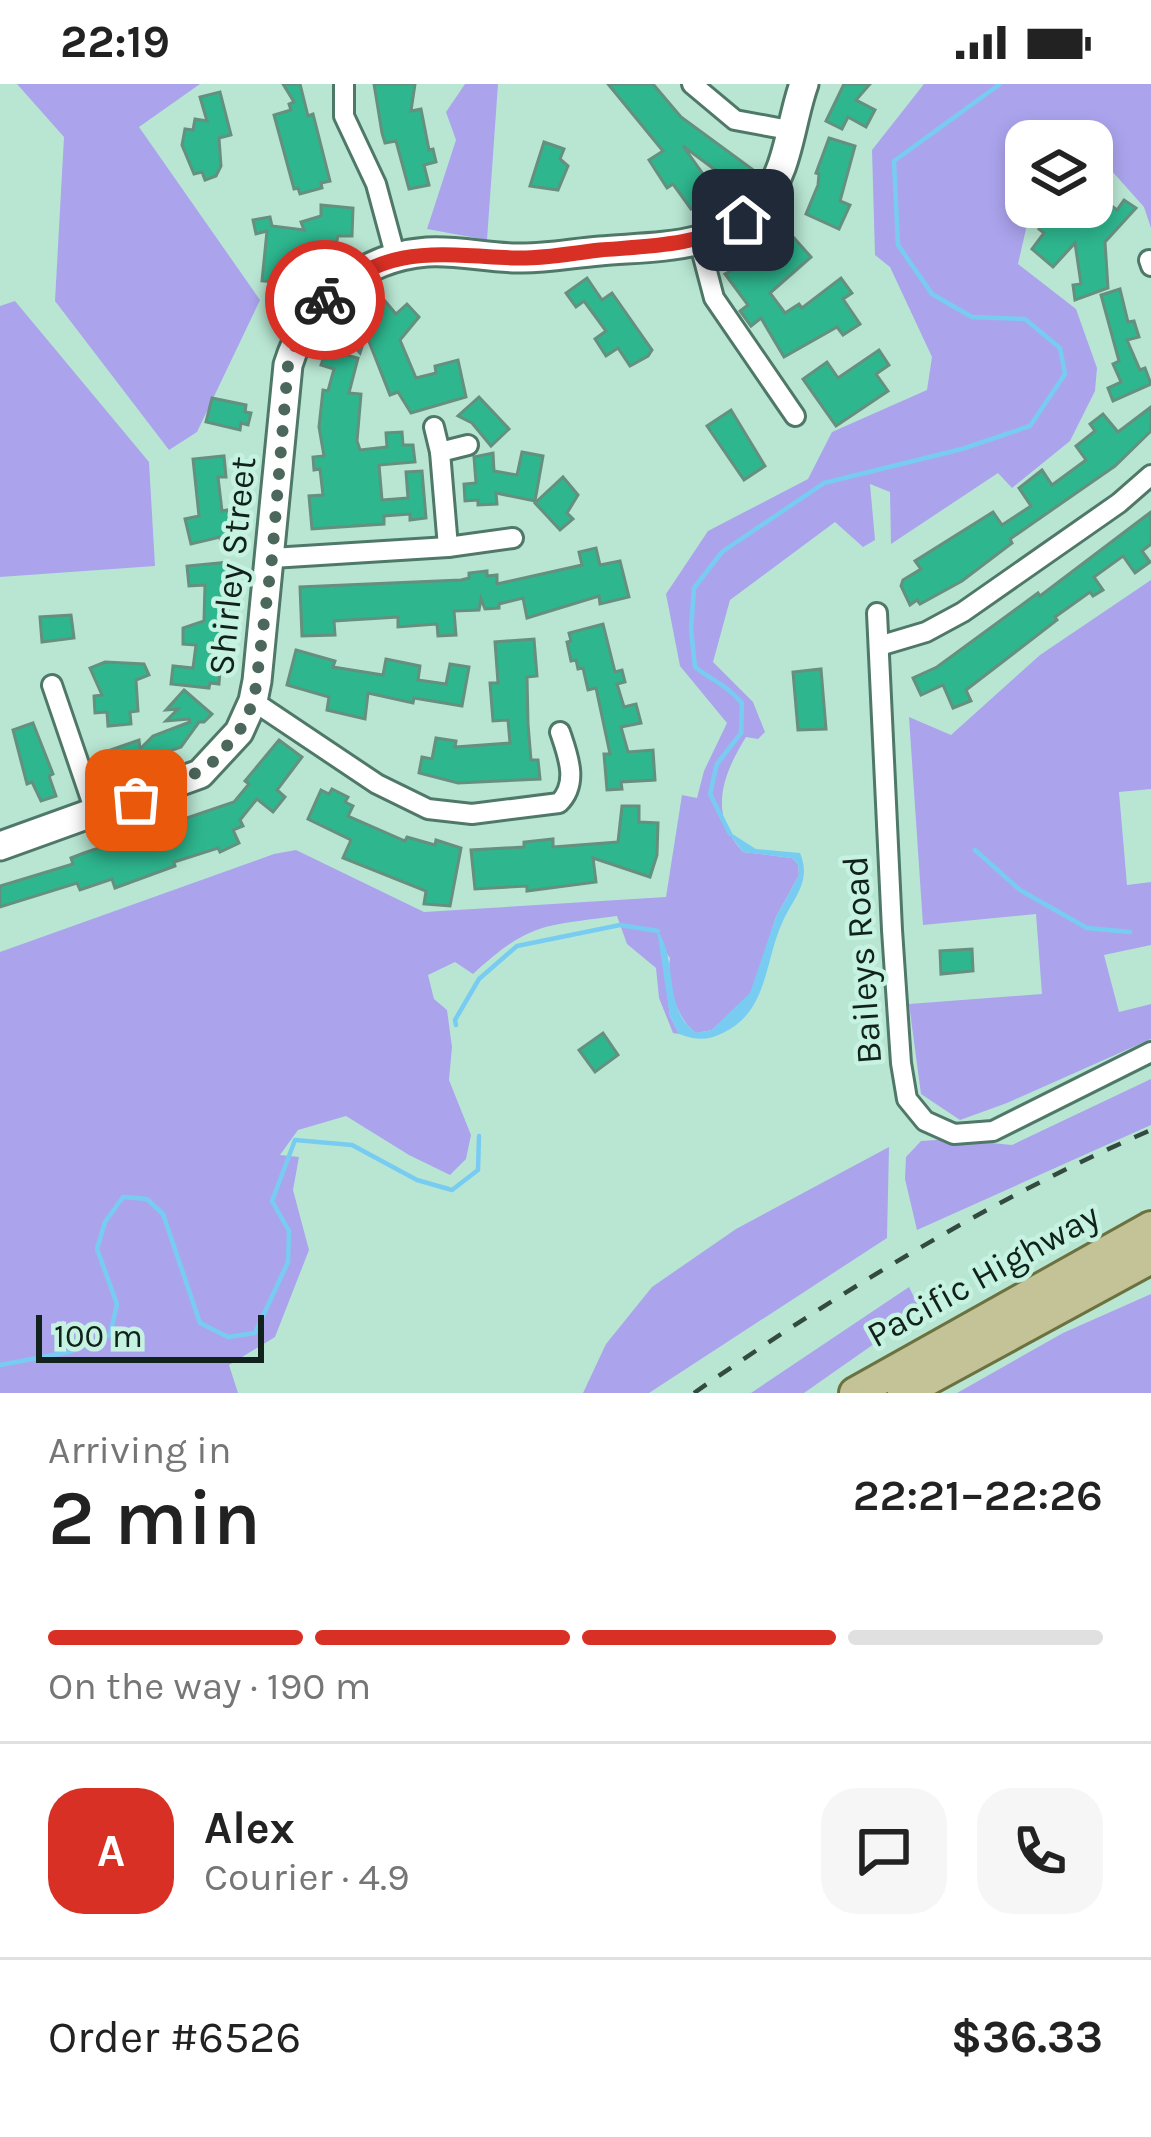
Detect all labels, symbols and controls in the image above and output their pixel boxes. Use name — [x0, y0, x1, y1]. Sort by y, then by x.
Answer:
text: 22:19 — [60, 16, 170, 68]
map controls — [1005, 120, 1113, 228]
button: layers — [1005, 120, 1113, 228]
pin — [692, 169, 794, 271]
icon: home — [710, 187, 776, 253]
courier — [265, 240, 385, 360]
icon: bike — [292, 267, 358, 333]
street label: Shirley Street — [200, 454, 264, 678]
pin — [85, 749, 187, 851]
icon: bag — [103, 767, 169, 833]
street label: Baileys Road — [834, 854, 890, 1066]
street label: Pacific Highway — [860, 1194, 1107, 1356]
scale bar — [36, 1309, 264, 1362]
text: 100 m — [54, 1317, 143, 1355]
text: Arriving in — [48, 1427, 231, 1473]
text: 22:21–22:26 — [853, 1469, 1103, 1521]
text: 2 min — [48, 1472, 261, 1564]
text: On the way · 190 m — [48, 1663, 371, 1709]
button: chat — [821, 1788, 947, 1914]
button: phone — [977, 1788, 1103, 1914]
text: Alex — [204, 1802, 295, 1854]
text: A — [97, 1825, 125, 1877]
text: Courier · 4.9 — [204, 1854, 410, 1900]
text: Order #6526 — [48, 2011, 301, 2063]
text: $36.33 — [951, 2011, 1103, 2063]

